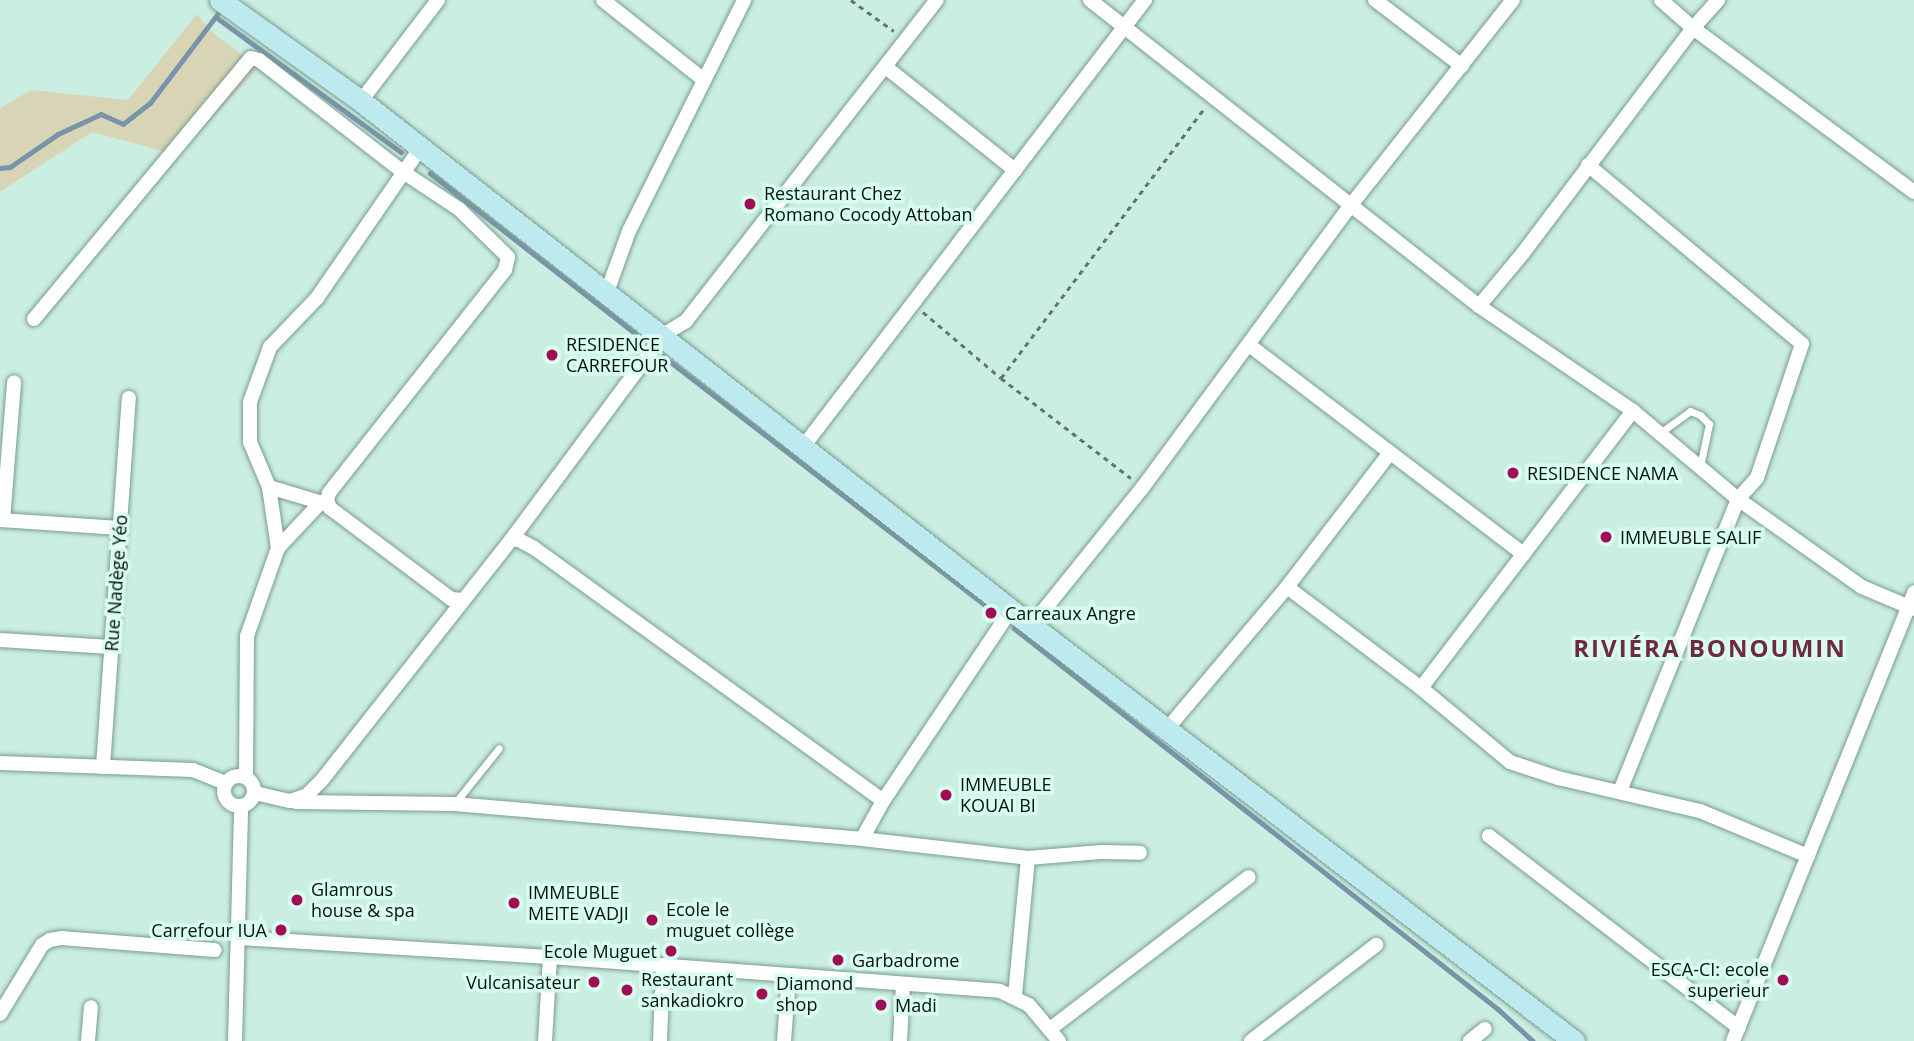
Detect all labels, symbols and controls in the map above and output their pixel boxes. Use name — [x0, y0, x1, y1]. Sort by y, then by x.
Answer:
place label: Restaurant Chez Romano Cocody Attoban — [764, 183, 973, 226]
marker: Restaurant Chez Romano Cocody Attoban — [742, 196, 758, 212]
place label: RESIDENCE CARREFOUR — [566, 334, 668, 376]
marker: RESIDENCE CARREFOUR — [544, 347, 560, 363]
place label: RESIDENCE NAMA — [1527, 462, 1678, 484]
marker: RESIDENCE NAMA — [1505, 465, 1521, 481]
street label: Rue Nadège Yéo — [100, 514, 132, 652]
place label: IMMEUBLE SALIF — [1620, 526, 1761, 548]
marker: IMMEUBLE SALIF — [1598, 529, 1614, 545]
place label: Carreaux Angre — [1005, 602, 1136, 624]
marker: Carreaux Angre — [983, 605, 999, 621]
district label: RIVIÉRA BONOUMIN — [1575, 634, 1845, 662]
place label: IMMEUBLE KOUAI BI — [960, 774, 1052, 816]
marker: IMMEUBLE KOUAI BI — [938, 787, 954, 803]
place label: Glamrous house & spa — [311, 879, 415, 922]
place label: IMMEUBLE MEITE VADJI — [528, 882, 629, 924]
marker: Glamrous house & spa — [289, 892, 305, 908]
marker: IMMEUBLE MEITE VADJI — [506, 895, 522, 911]
place label: Ecole le muguet collège — [666, 899, 794, 942]
marker: Ecole le muguet collège — [644, 912, 660, 928]
place label: Carrefour IUA — [151, 919, 267, 941]
marker: Carrefour IUA — [273, 922, 289, 938]
place label: Ecole Muguet — [544, 940, 657, 962]
marker: Ecole Muguet — [663, 943, 679, 959]
place label: Garbadrome — [852, 949, 959, 971]
marker: Garbadrome — [830, 952, 846, 968]
place label: ESCA-CI: ecole superieur — [1651, 959, 1769, 1002]
place label: Restaurant sankadiokro — [641, 969, 744, 1012]
place label: Vulcanisateur — [466, 971, 580, 993]
marker: ESCA-CI: ecole superieur — [1775, 972, 1791, 988]
place label: Diamond shop — [776, 973, 853, 1016]
marker: Vulcanisateur — [586, 974, 602, 990]
marker: Restaurant sankadiokro — [619, 982, 635, 998]
marker: Diamond shop — [754, 986, 770, 1002]
place label: Madi — [895, 994, 937, 1016]
marker: Madi — [873, 997, 889, 1013]

